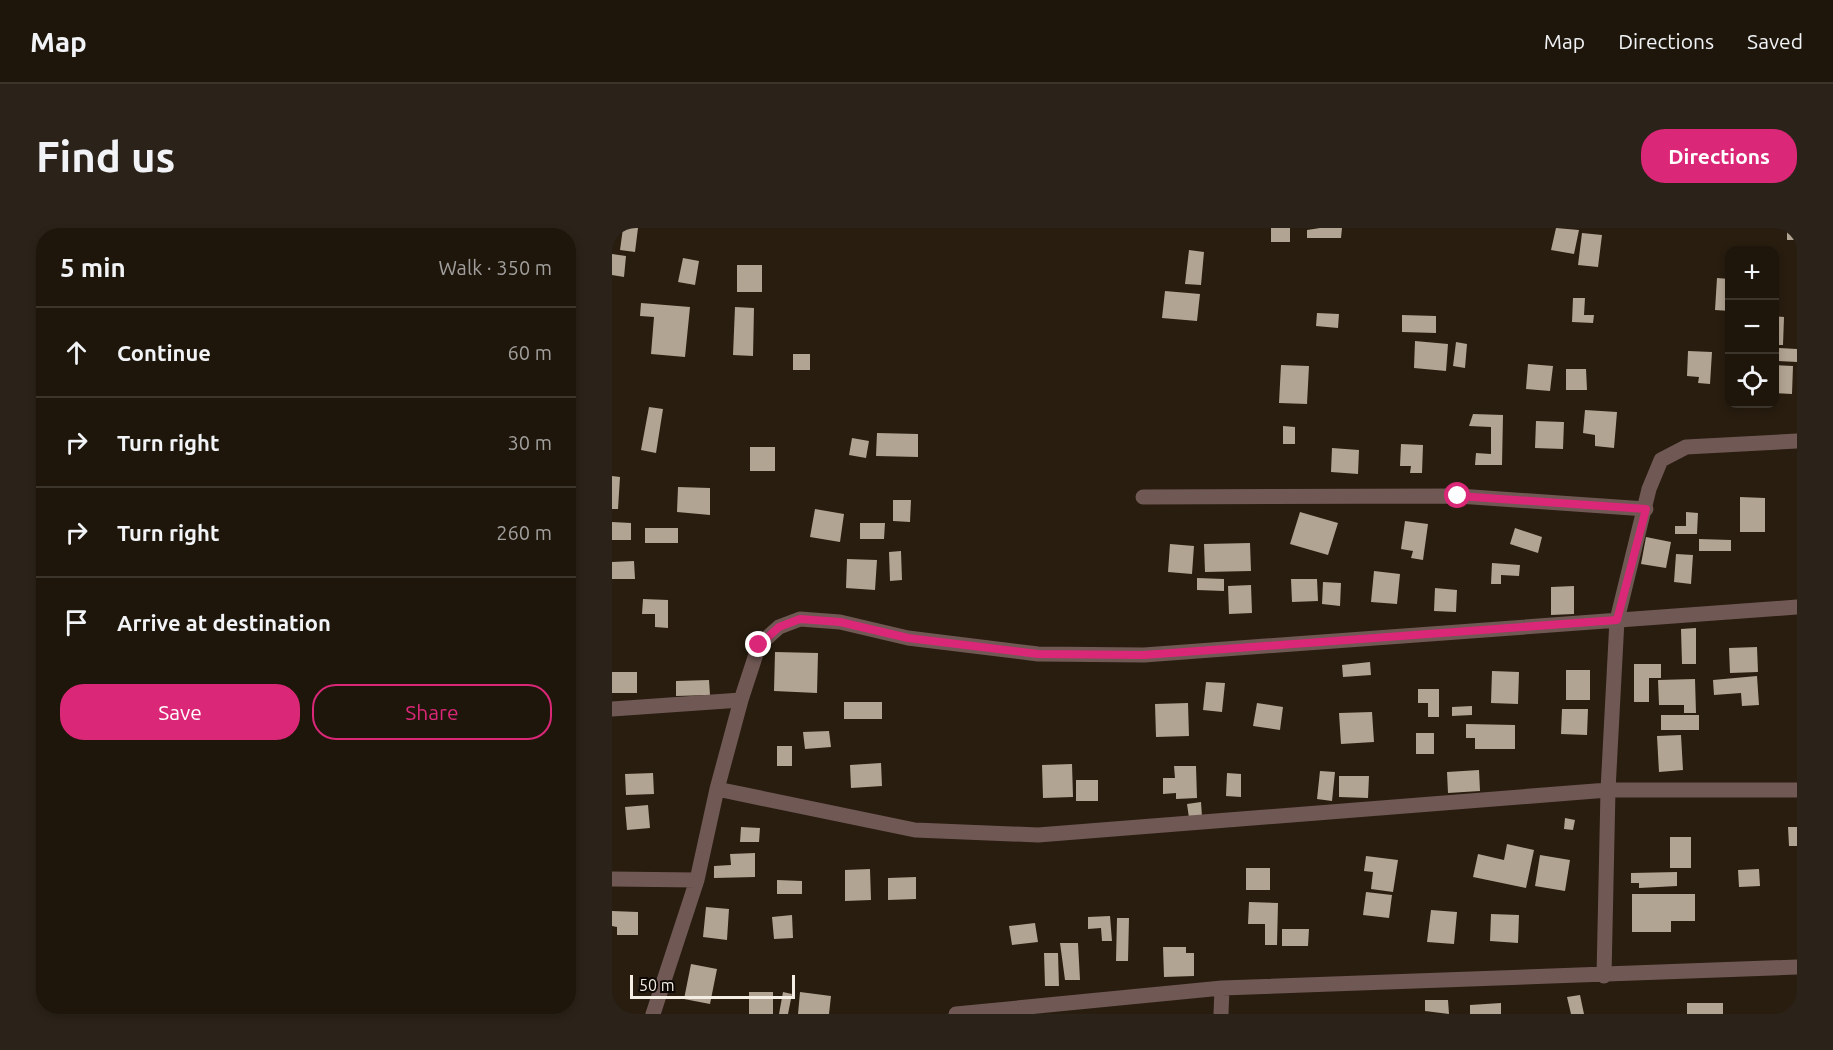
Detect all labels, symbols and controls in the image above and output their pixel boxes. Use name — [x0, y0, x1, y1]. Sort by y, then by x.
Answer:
text: Map — [30, 26, 87, 57]
text: Map — [1544, 29, 1585, 53]
text: Directions — [1618, 29, 1714, 53]
text: Saved — [1747, 29, 1803, 53]
button: Directions — [1641, 129, 1797, 183]
text: Find us — [36, 133, 175, 180]
map controls — [1725, 246, 1779, 408]
button: + — [1725, 246, 1779, 300]
text: 5 min — [60, 253, 126, 282]
text: Walk · 350 m — [439, 256, 552, 279]
button: − — [1725, 300, 1779, 354]
icon: ahead — [60, 336, 93, 369]
text: Continue — [117, 340, 211, 365]
text: 60 m — [508, 341, 552, 364]
button: locate — [1725, 354, 1779, 408]
icon: right — [60, 426, 93, 459]
text: Turn right — [117, 430, 219, 455]
text: 30 m — [508, 431, 552, 454]
route start — [1444, 482, 1470, 508]
icon: right — [60, 516, 93, 549]
text: Turn right — [117, 520, 219, 545]
text: 260 m — [496, 521, 552, 544]
icon: arrive — [60, 606, 93, 639]
text: Arrive at destination — [117, 610, 331, 635]
route end — [745, 631, 771, 657]
button: Save — [60, 684, 300, 740]
button: Share — [312, 684, 552, 740]
scale bar — [630, 972, 795, 1000]
text: 50 m — [639, 976, 675, 994]

